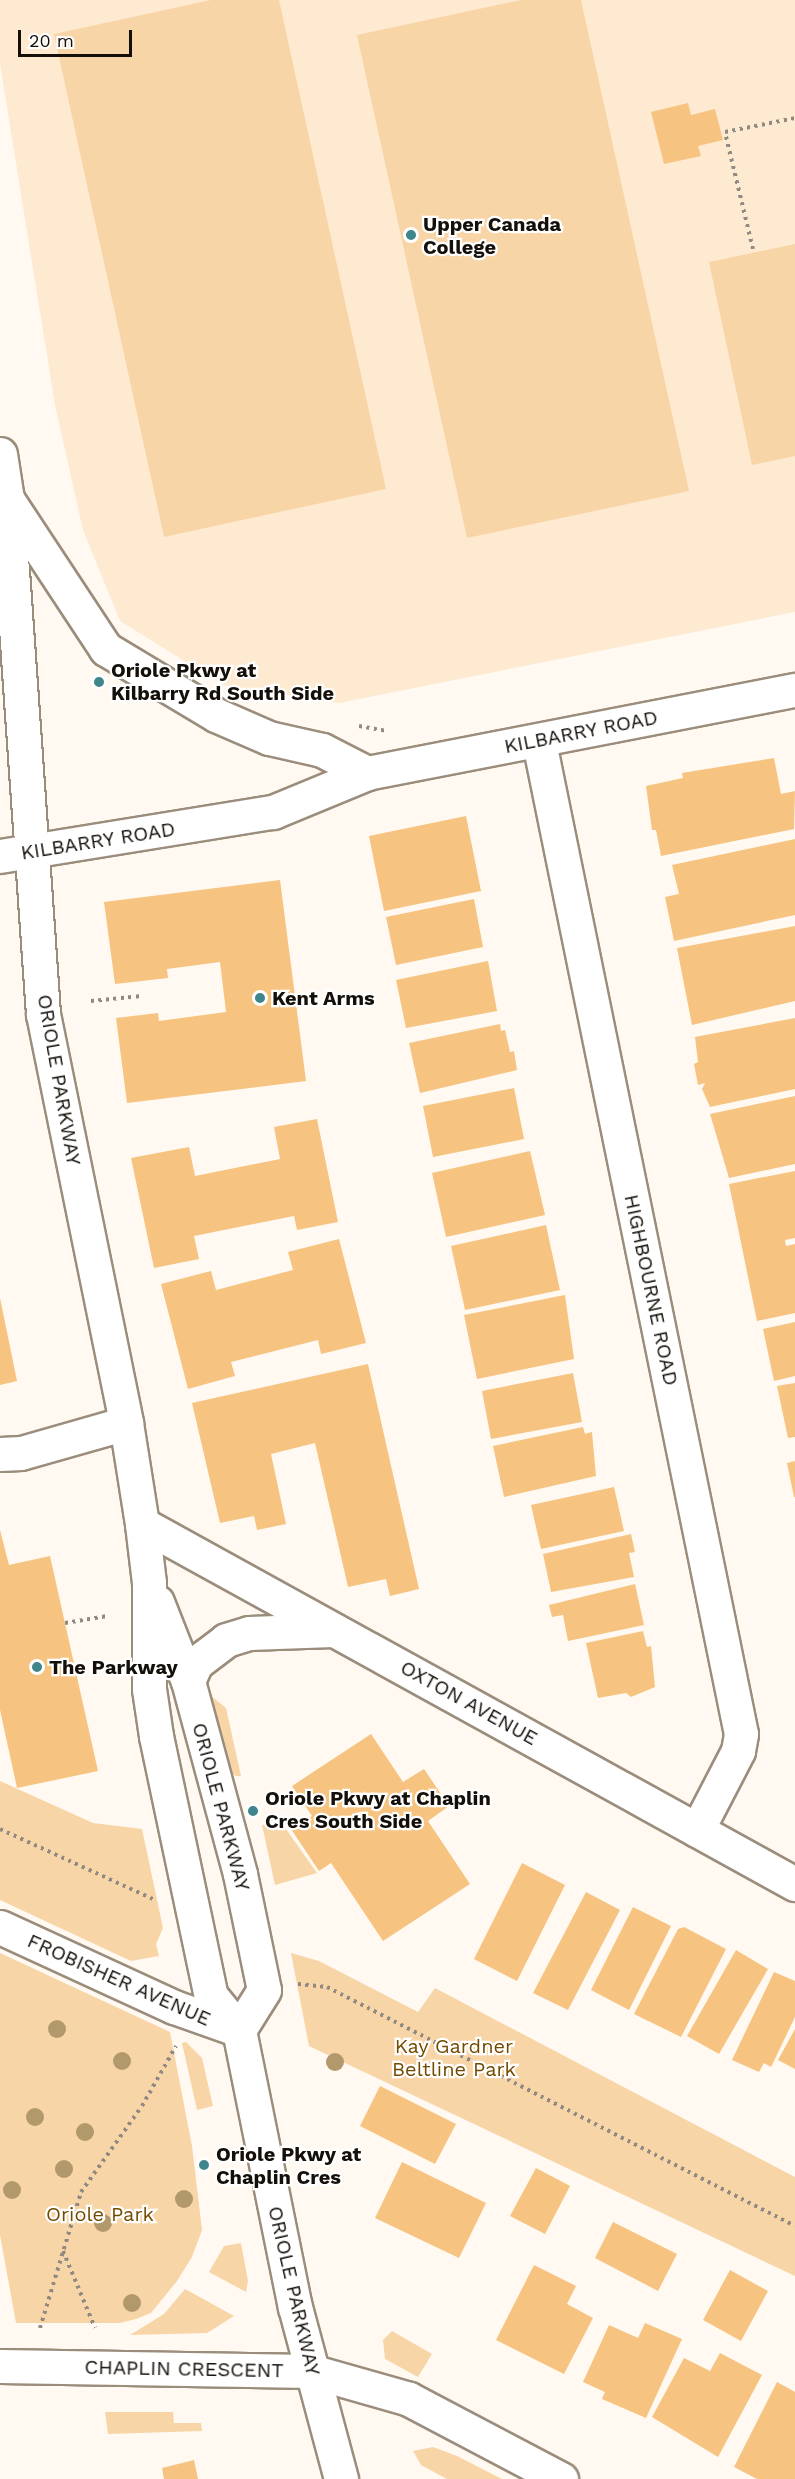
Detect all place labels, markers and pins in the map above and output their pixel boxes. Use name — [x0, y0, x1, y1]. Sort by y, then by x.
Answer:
place label: Upper Canada College — [423, 212, 561, 259]
marker: Upper Canada College — [404, 228, 418, 242]
place label: Oriole Pkwy at Kilbarry Rd South Side — [111, 658, 334, 705]
marker: Oriole Pkwy at Kilbarry Rd South Side — [92, 675, 106, 689]
place label: Kent Arms — [272, 986, 375, 1010]
marker: Kent Arms — [253, 991, 267, 1005]
place label: The Parkway — [49, 1655, 178, 1679]
marker: The Parkway — [30, 1660, 44, 1674]
place label: Oriole Pkwy at Chaplin Cres South Side — [265, 1787, 491, 1834]
marker: Oriole Pkwy at Chaplin Cres South Side — [246, 1804, 260, 1818]
place label: Oriole Pkwy at Chaplin Cres — [216, 2142, 362, 2189]
marker: Oriole Pkwy at Chaplin Cres — [197, 2158, 211, 2172]

